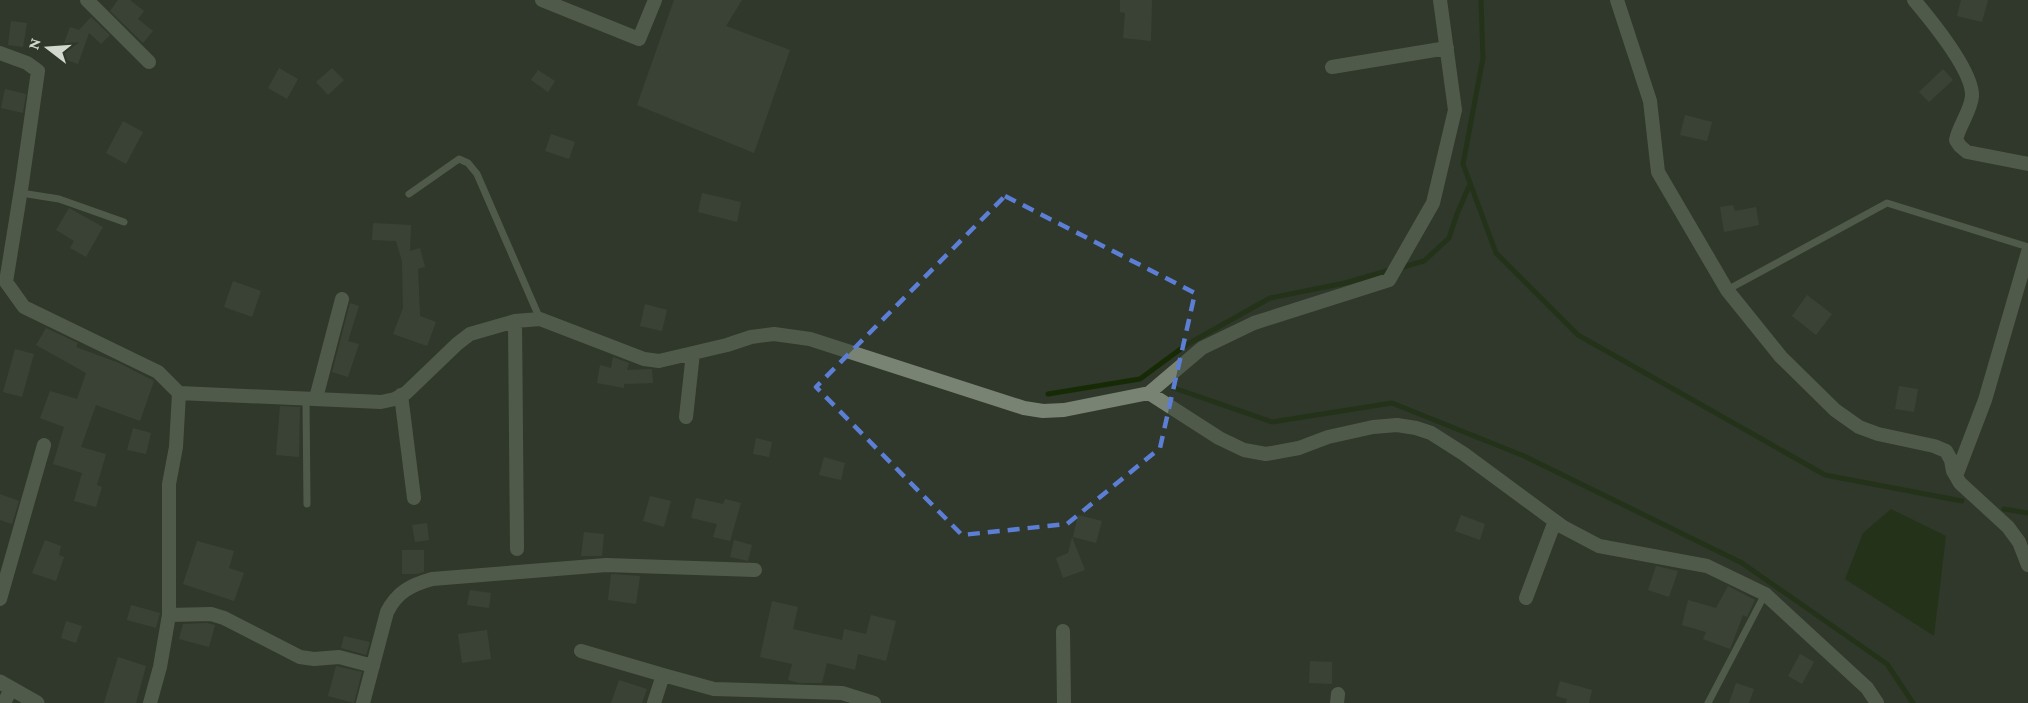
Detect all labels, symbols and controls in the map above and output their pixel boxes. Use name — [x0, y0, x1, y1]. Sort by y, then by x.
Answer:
north arrow — [18, 18, 78, 78]
text: N — [24, 36, 44, 51]

